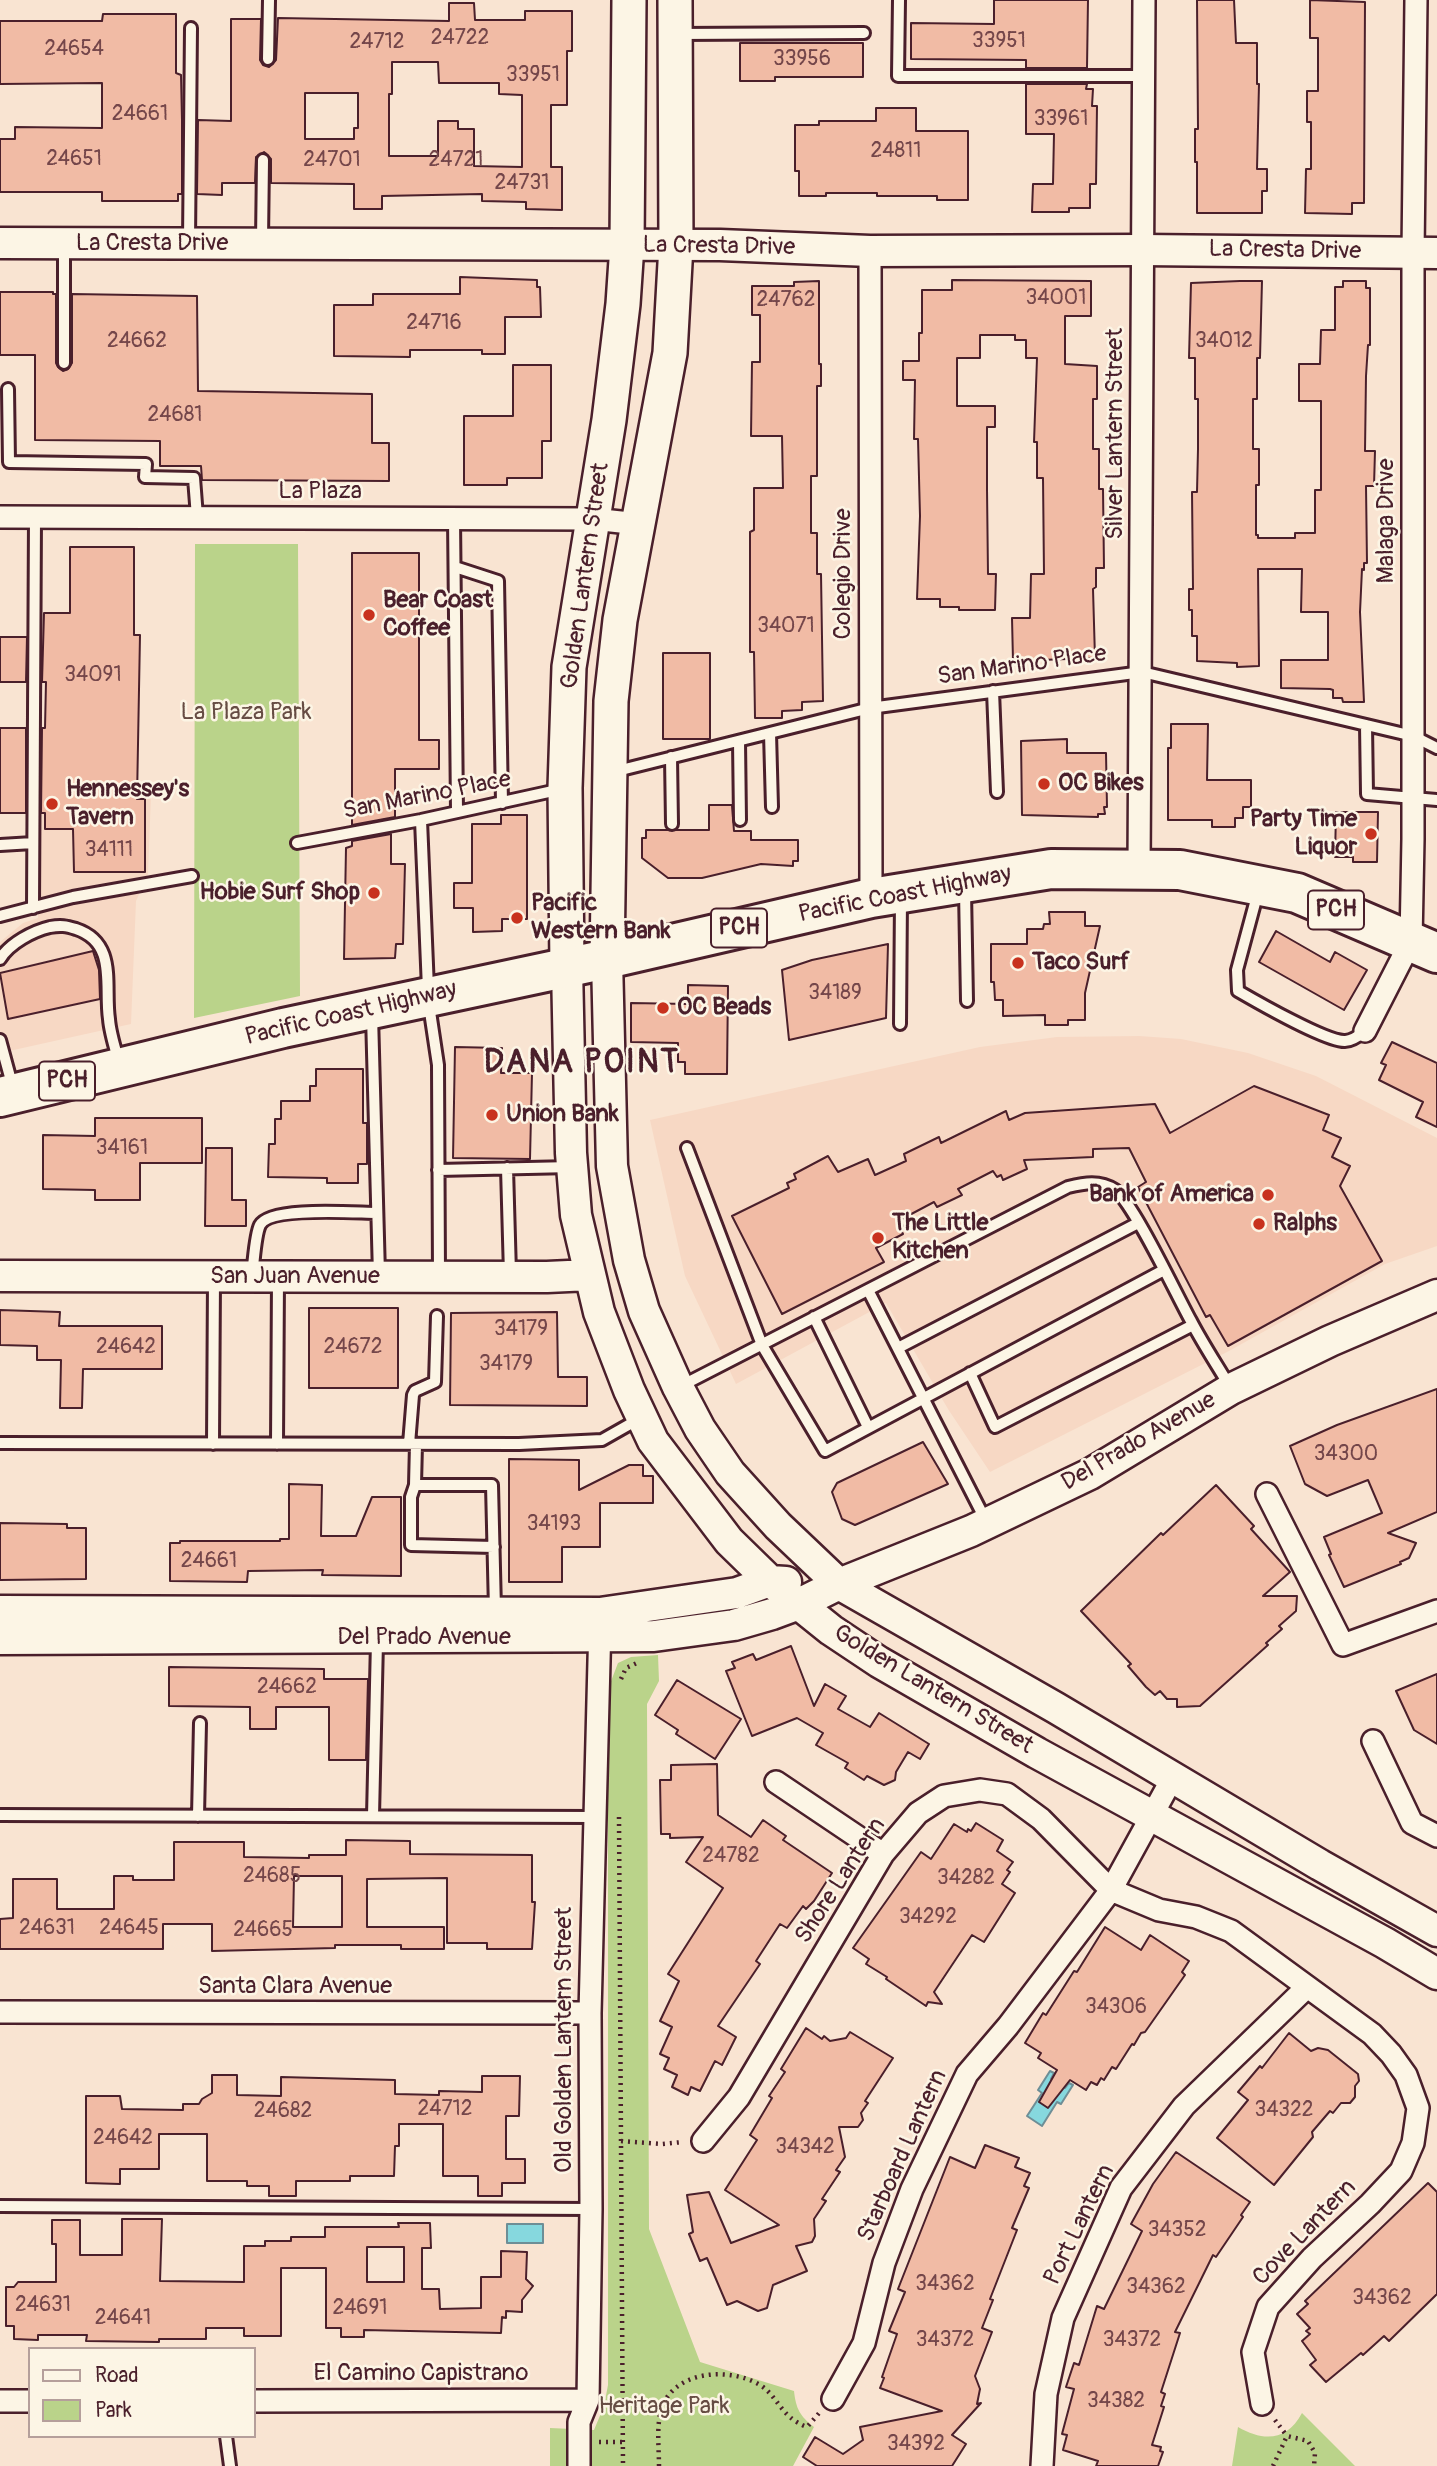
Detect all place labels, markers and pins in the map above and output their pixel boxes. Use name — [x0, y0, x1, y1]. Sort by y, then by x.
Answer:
place label: Bear Coast Coffee — [383, 587, 493, 643]
marker: Bear Coast Coffee — [361, 607, 377, 623]
place label: OC Bikes — [1058, 770, 1144, 798]
place label: Hennessey's Tavern — [66, 776, 189, 832]
marker: OC Bikes — [1036, 776, 1052, 792]
marker: Hennessey's Tavern — [44, 796, 60, 812]
place label: Party Time Liquor — [1250, 806, 1357, 862]
marker: Party Time Liquor — [1363, 826, 1379, 842]
place label: Hobie Surf Shop — [200, 879, 360, 907]
marker: Hobie Surf Shop — [366, 885, 382, 901]
place label: Pacific Western Bank — [531, 890, 671, 946]
marker: Pacific Western Bank — [509, 910, 525, 926]
place label: Taco Surf — [1032, 949, 1130, 977]
marker: Taco Surf — [1010, 955, 1026, 971]
place label: OC Beads — [677, 994, 771, 1022]
marker: OC Beads — [655, 1000, 671, 1016]
place label: Union Bank — [506, 1101, 619, 1129]
marker: Union Bank — [484, 1107, 500, 1123]
place label: Bank of America — [1089, 1181, 1254, 1209]
marker: Bank of America — [1260, 1187, 1276, 1203]
place label: The Little Kitchen — [892, 1210, 988, 1266]
place label: Ralphs — [1273, 1210, 1337, 1238]
marker: Ralphs — [1251, 1216, 1267, 1232]
marker: The Little Kitchen — [870, 1230, 886, 1246]

